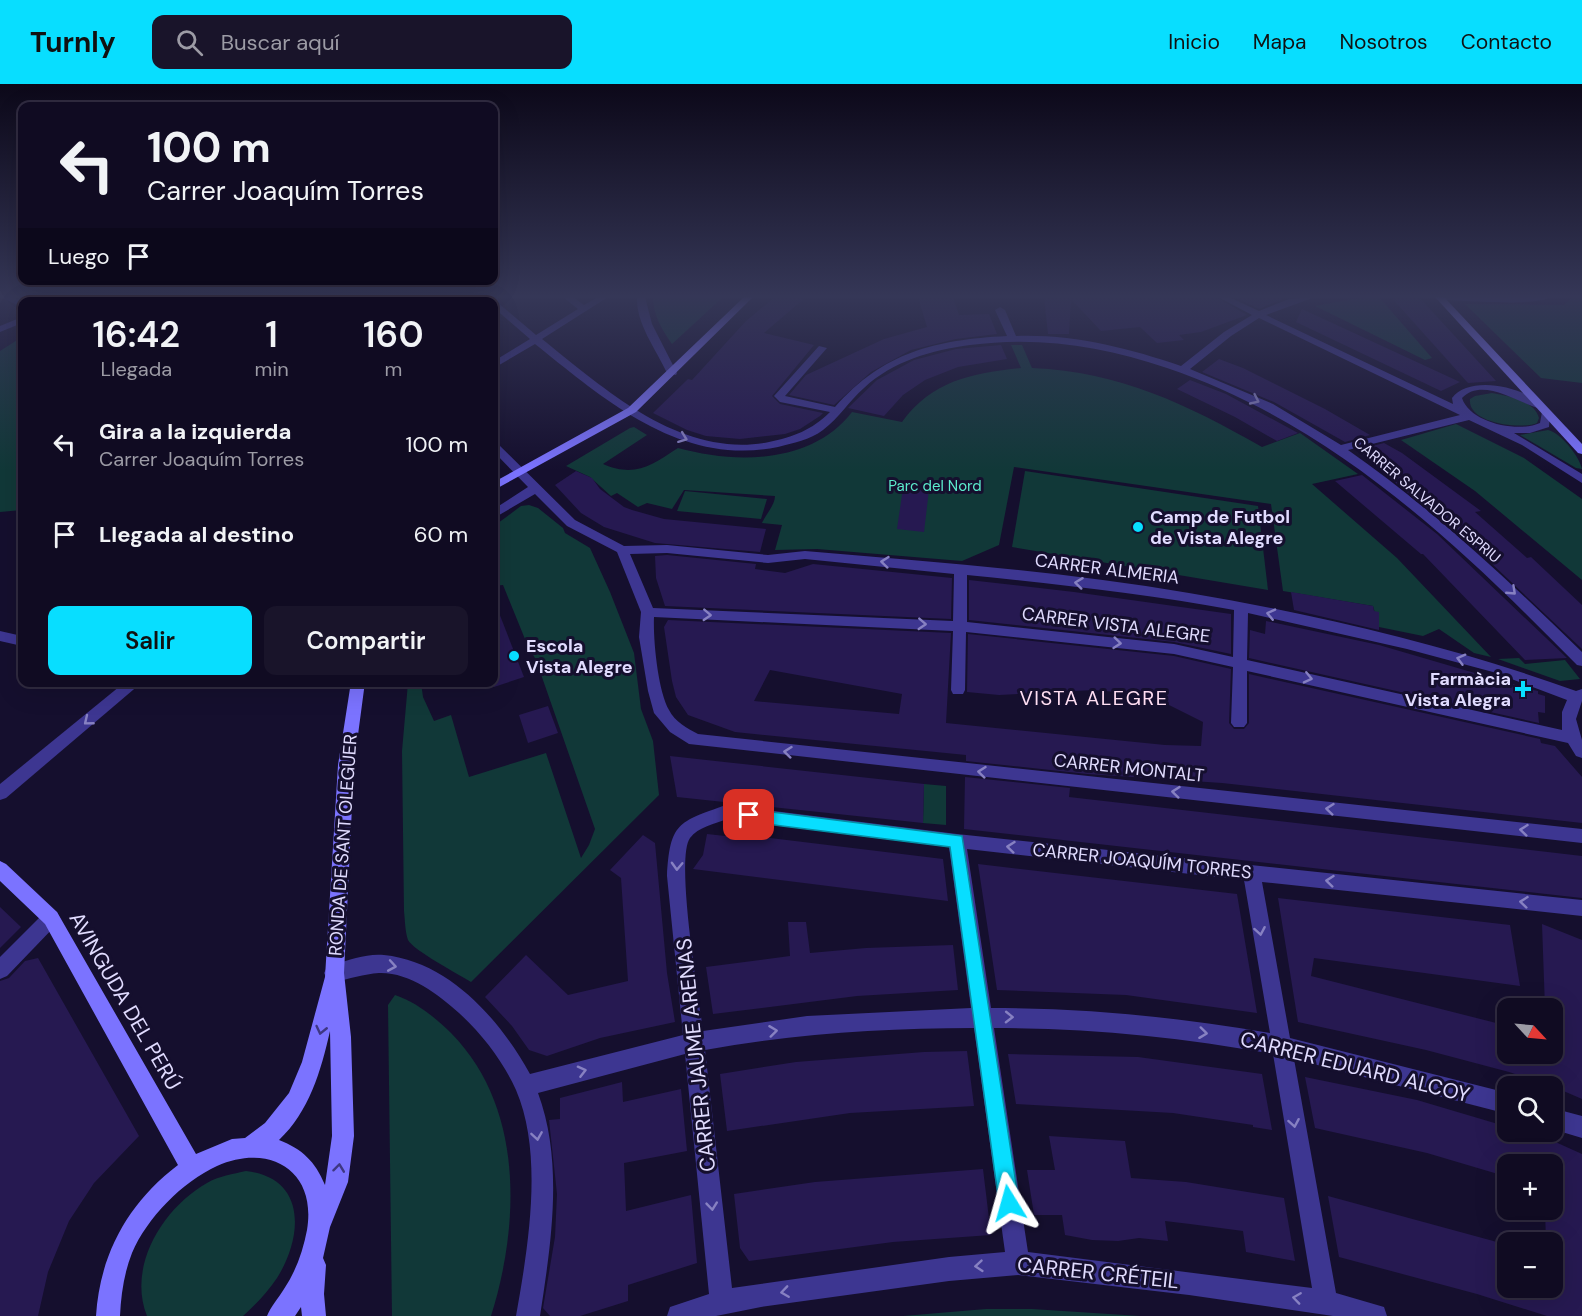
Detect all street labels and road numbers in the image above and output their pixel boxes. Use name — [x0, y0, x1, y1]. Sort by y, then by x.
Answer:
street label: CARRER SALVADOR ESPRIU — [1349, 433, 1505, 567]
street label: CARRER ALMERIA — [1033, 548, 1181, 590]
street label: CARRER VISTA ALEGRE — [1020, 602, 1212, 648]
street label: RONDA DE SANT OLEGUER — [323, 733, 363, 957]
street label: CARRER MONTALT — [1053, 748, 1205, 788]
street label: CARRER JOAQUÍM TORRES — [1031, 838, 1253, 884]
street label: AVINGUDA DEL PERÚ — [63, 907, 187, 1095]
street label: CARRER JAUME ARENAS — [670, 937, 722, 1173]
street label: CARRER EDUARD ALCOY — [1237, 1025, 1473, 1109]
street label: CARRER CRÉTEIL — [1016, 1251, 1180, 1295]

